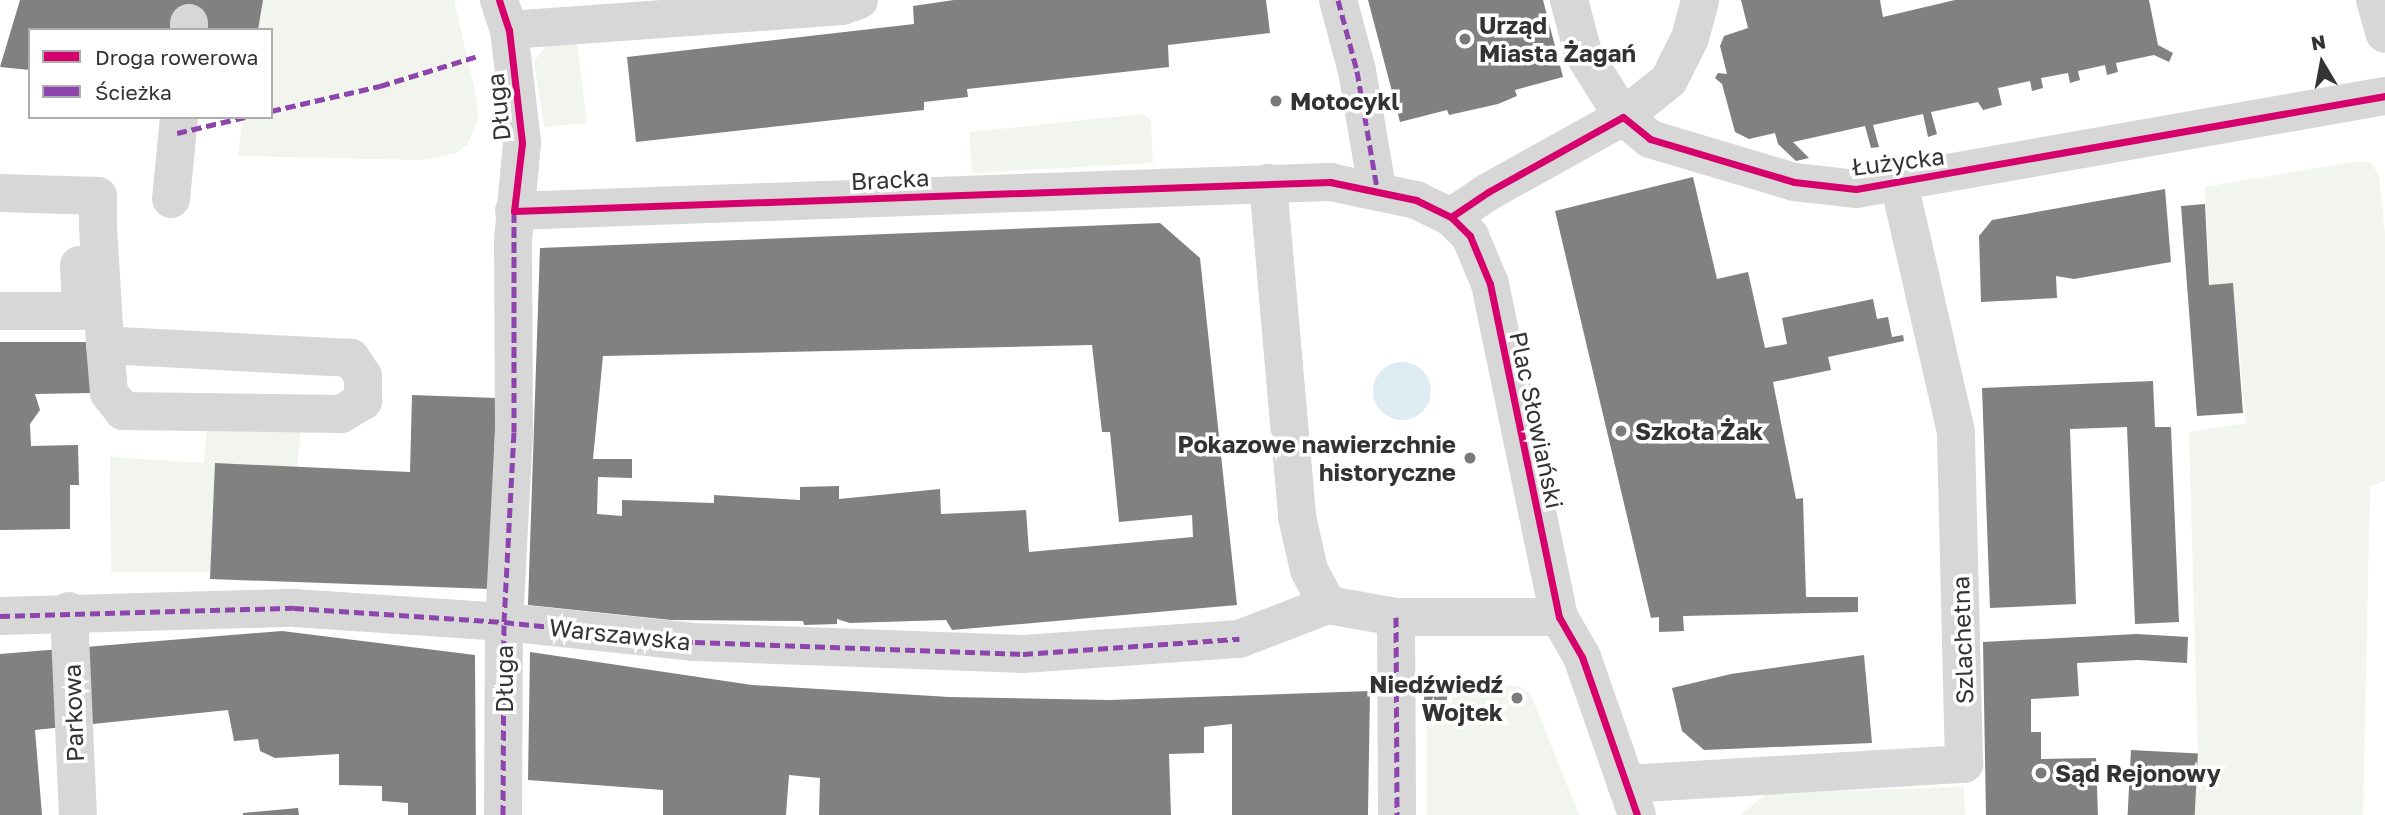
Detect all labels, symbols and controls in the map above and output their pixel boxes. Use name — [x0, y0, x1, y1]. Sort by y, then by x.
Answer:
place label: Urząd Miasta Żagań — [1479, 11, 1636, 67]
legend — [28, 28, 273, 119]
north arrow — [2287, 28, 2357, 98]
text: N — [2309, 29, 2327, 54]
marker: Urząd Miasta Żagań — [1457, 31, 1473, 47]
text: Droga rowerowa — [95, 44, 258, 70]
street label: Długa — [480, 72, 516, 142]
text: Ścieżka — [95, 79, 172, 105]
place label: Motocykl — [1290, 87, 1399, 115]
marker: Motocykl — [1268, 93, 1284, 109]
street label: Łużycka — [1850, 141, 1946, 181]
street label: Bracka — [850, 163, 930, 195]
street label: Plac Słowiański — [1504, 329, 1570, 511]
place label: Szkoła Żak — [1635, 417, 1763, 445]
marker: Szkoła Żak — [1613, 423, 1629, 439]
place label: Pokazowe nawierzchnie historyczne — [1178, 430, 1456, 486]
marker: Pokazowe nawierzchnie historyczne — [1462, 450, 1478, 466]
street label: Szlachetna — [1945, 575, 1979, 705]
street label: Warszawska — [548, 612, 692, 656]
street label: Długa — [490, 645, 518, 713]
street label: Parkowa — [57, 663, 89, 763]
place label: Niedźwiedź Wojtek — [1369, 670, 1503, 726]
marker: Niedźwiedź Wojtek — [1509, 690, 1525, 706]
place label: Sąd Rejonowy — [2055, 759, 2221, 787]
marker: Sąd Rejonowy — [2033, 765, 2049, 781]

